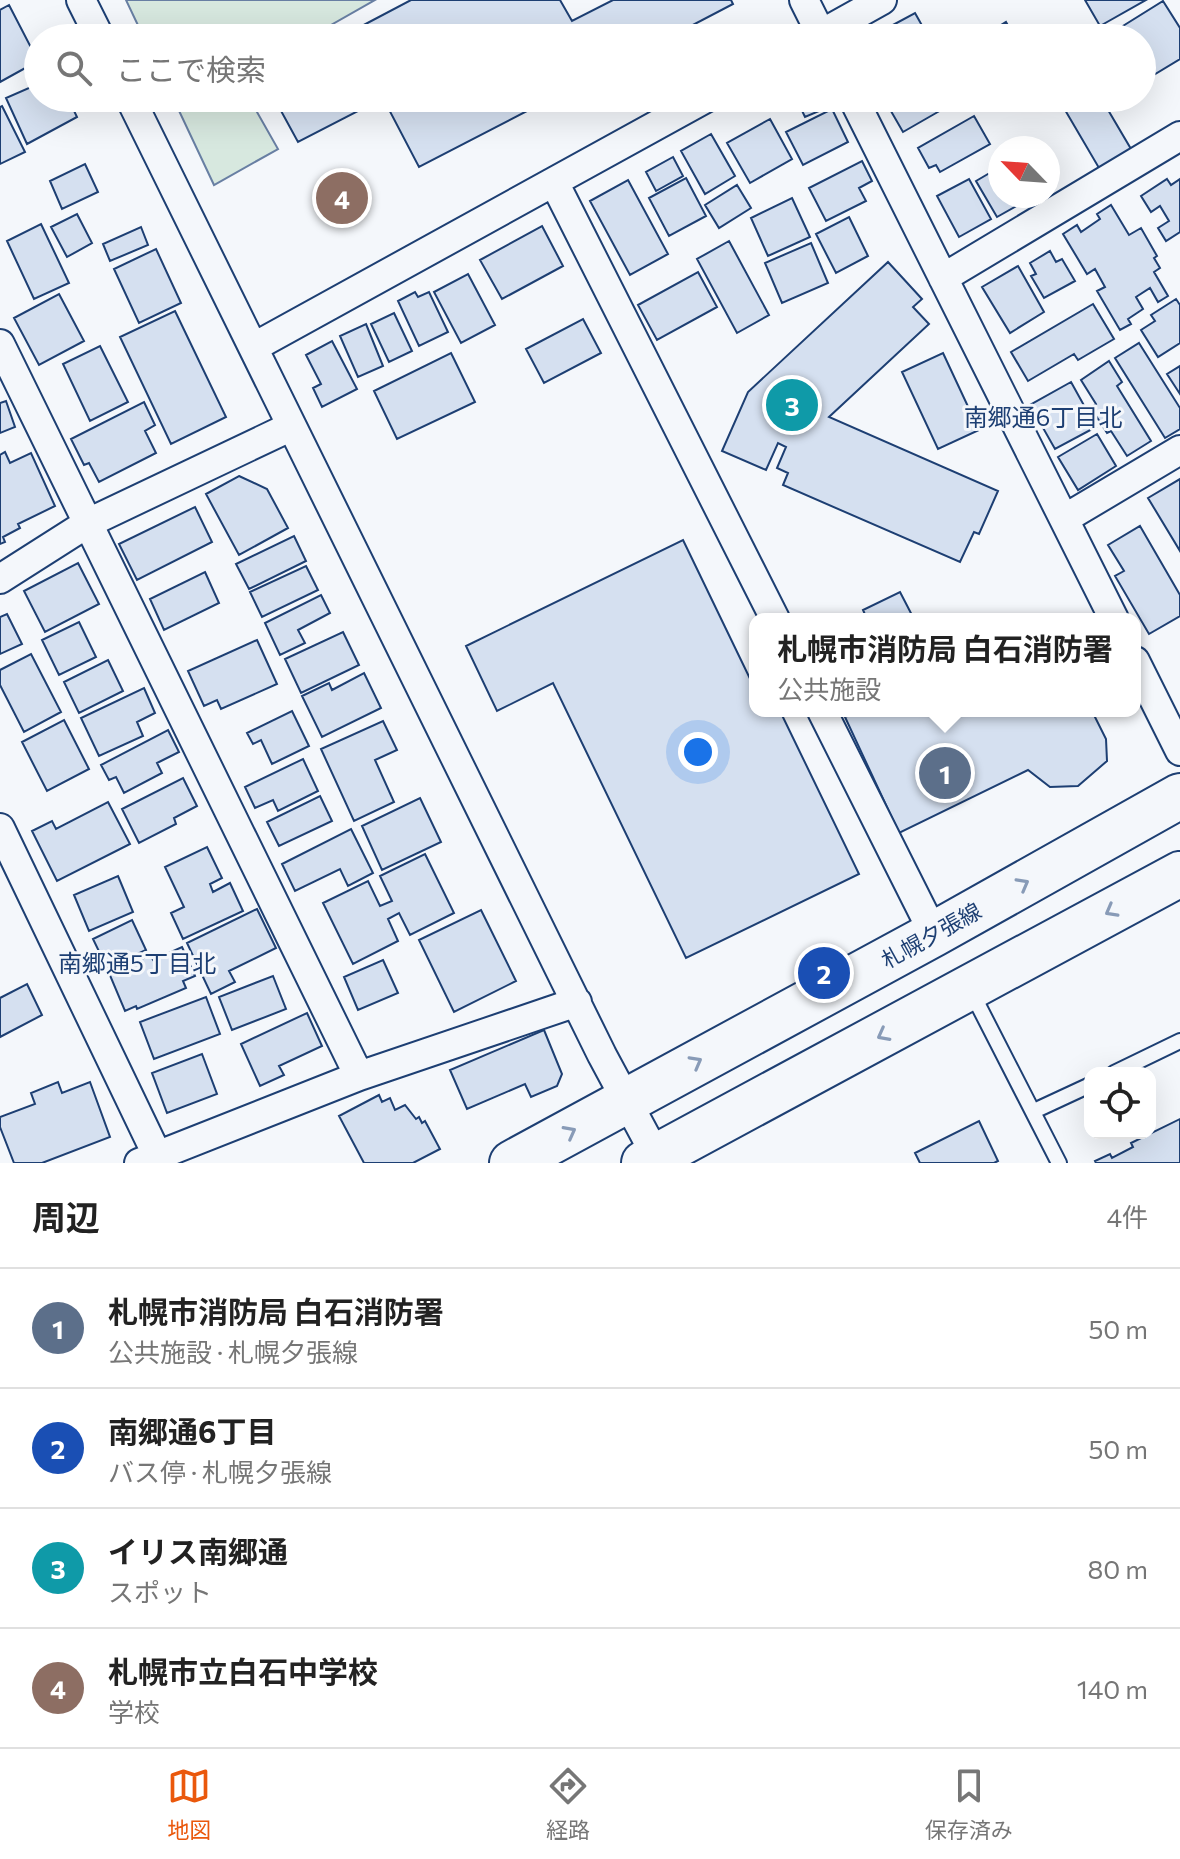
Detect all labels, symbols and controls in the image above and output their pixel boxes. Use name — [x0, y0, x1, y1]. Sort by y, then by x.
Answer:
search box — [24, 24, 1156, 112]
icon: search — [52, 46, 96, 90]
text: ここで検索 — [116, 50, 266, 87]
north arrow — [988, 136, 1060, 208]
pin: 4 — [316, 168, 368, 228]
pin: 3 — [766, 375, 818, 435]
district label: 南郷通6丁目北 — [964, 402, 1122, 431]
popup — [749, 613, 1141, 717]
text: 札幌市消防局 白石消防署 — [777, 629, 1113, 666]
text: 公共施設 — [777, 673, 881, 704]
your location — [678, 732, 718, 772]
pin: 1 — [919, 743, 971, 803]
one-way arrow — [1014, 878, 1029, 894]
street label: 札幌夕張線 — [876, 897, 986, 973]
one-way arrow — [1106, 901, 1120, 917]
pin: 2 — [798, 943, 850, 1003]
district label: 南郷通5丁目北 — [58, 948, 216, 977]
one-way arrow — [877, 1026, 891, 1041]
one-way arrow — [688, 1057, 703, 1072]
map controls — [1084, 1067, 1156, 1139]
button: locate — [1084, 1067, 1156, 1139]
one-way arrow — [562, 1126, 576, 1141]
text: 周辺 — [32, 1195, 100, 1237]
text: 4件 — [1106, 1201, 1148, 1232]
text: 札幌市消防局 白石消防署 — [108, 1292, 444, 1329]
text: 1 — [52, 1313, 64, 1344]
text: 50 m — [1088, 1313, 1148, 1344]
text: 公共施設 · 札幌夕張線 — [108, 1336, 358, 1367]
text: 南郷通6丁目 — [108, 1412, 277, 1449]
text: 2 — [51, 1433, 65, 1464]
text: 50 m — [1088, 1433, 1148, 1464]
text: バス停 · 札幌夕張線 — [108, 1456, 332, 1487]
text: イリス南郷通 — [108, 1532, 288, 1569]
text: 3 — [50, 1553, 66, 1584]
text: 80 m — [1088, 1553, 1148, 1584]
text: スポット — [108, 1576, 212, 1607]
text: 札幌市立白石中学校 — [108, 1652, 378, 1689]
text: 4 — [50, 1673, 66, 1704]
text: 140 m — [1077, 1673, 1148, 1704]
text: 学校 — [108, 1696, 160, 1727]
tab: 地図 — [167, 1764, 211, 1844]
tab: 経路 — [546, 1764, 590, 1844]
tab: 保存済み — [925, 1764, 1013, 1844]

